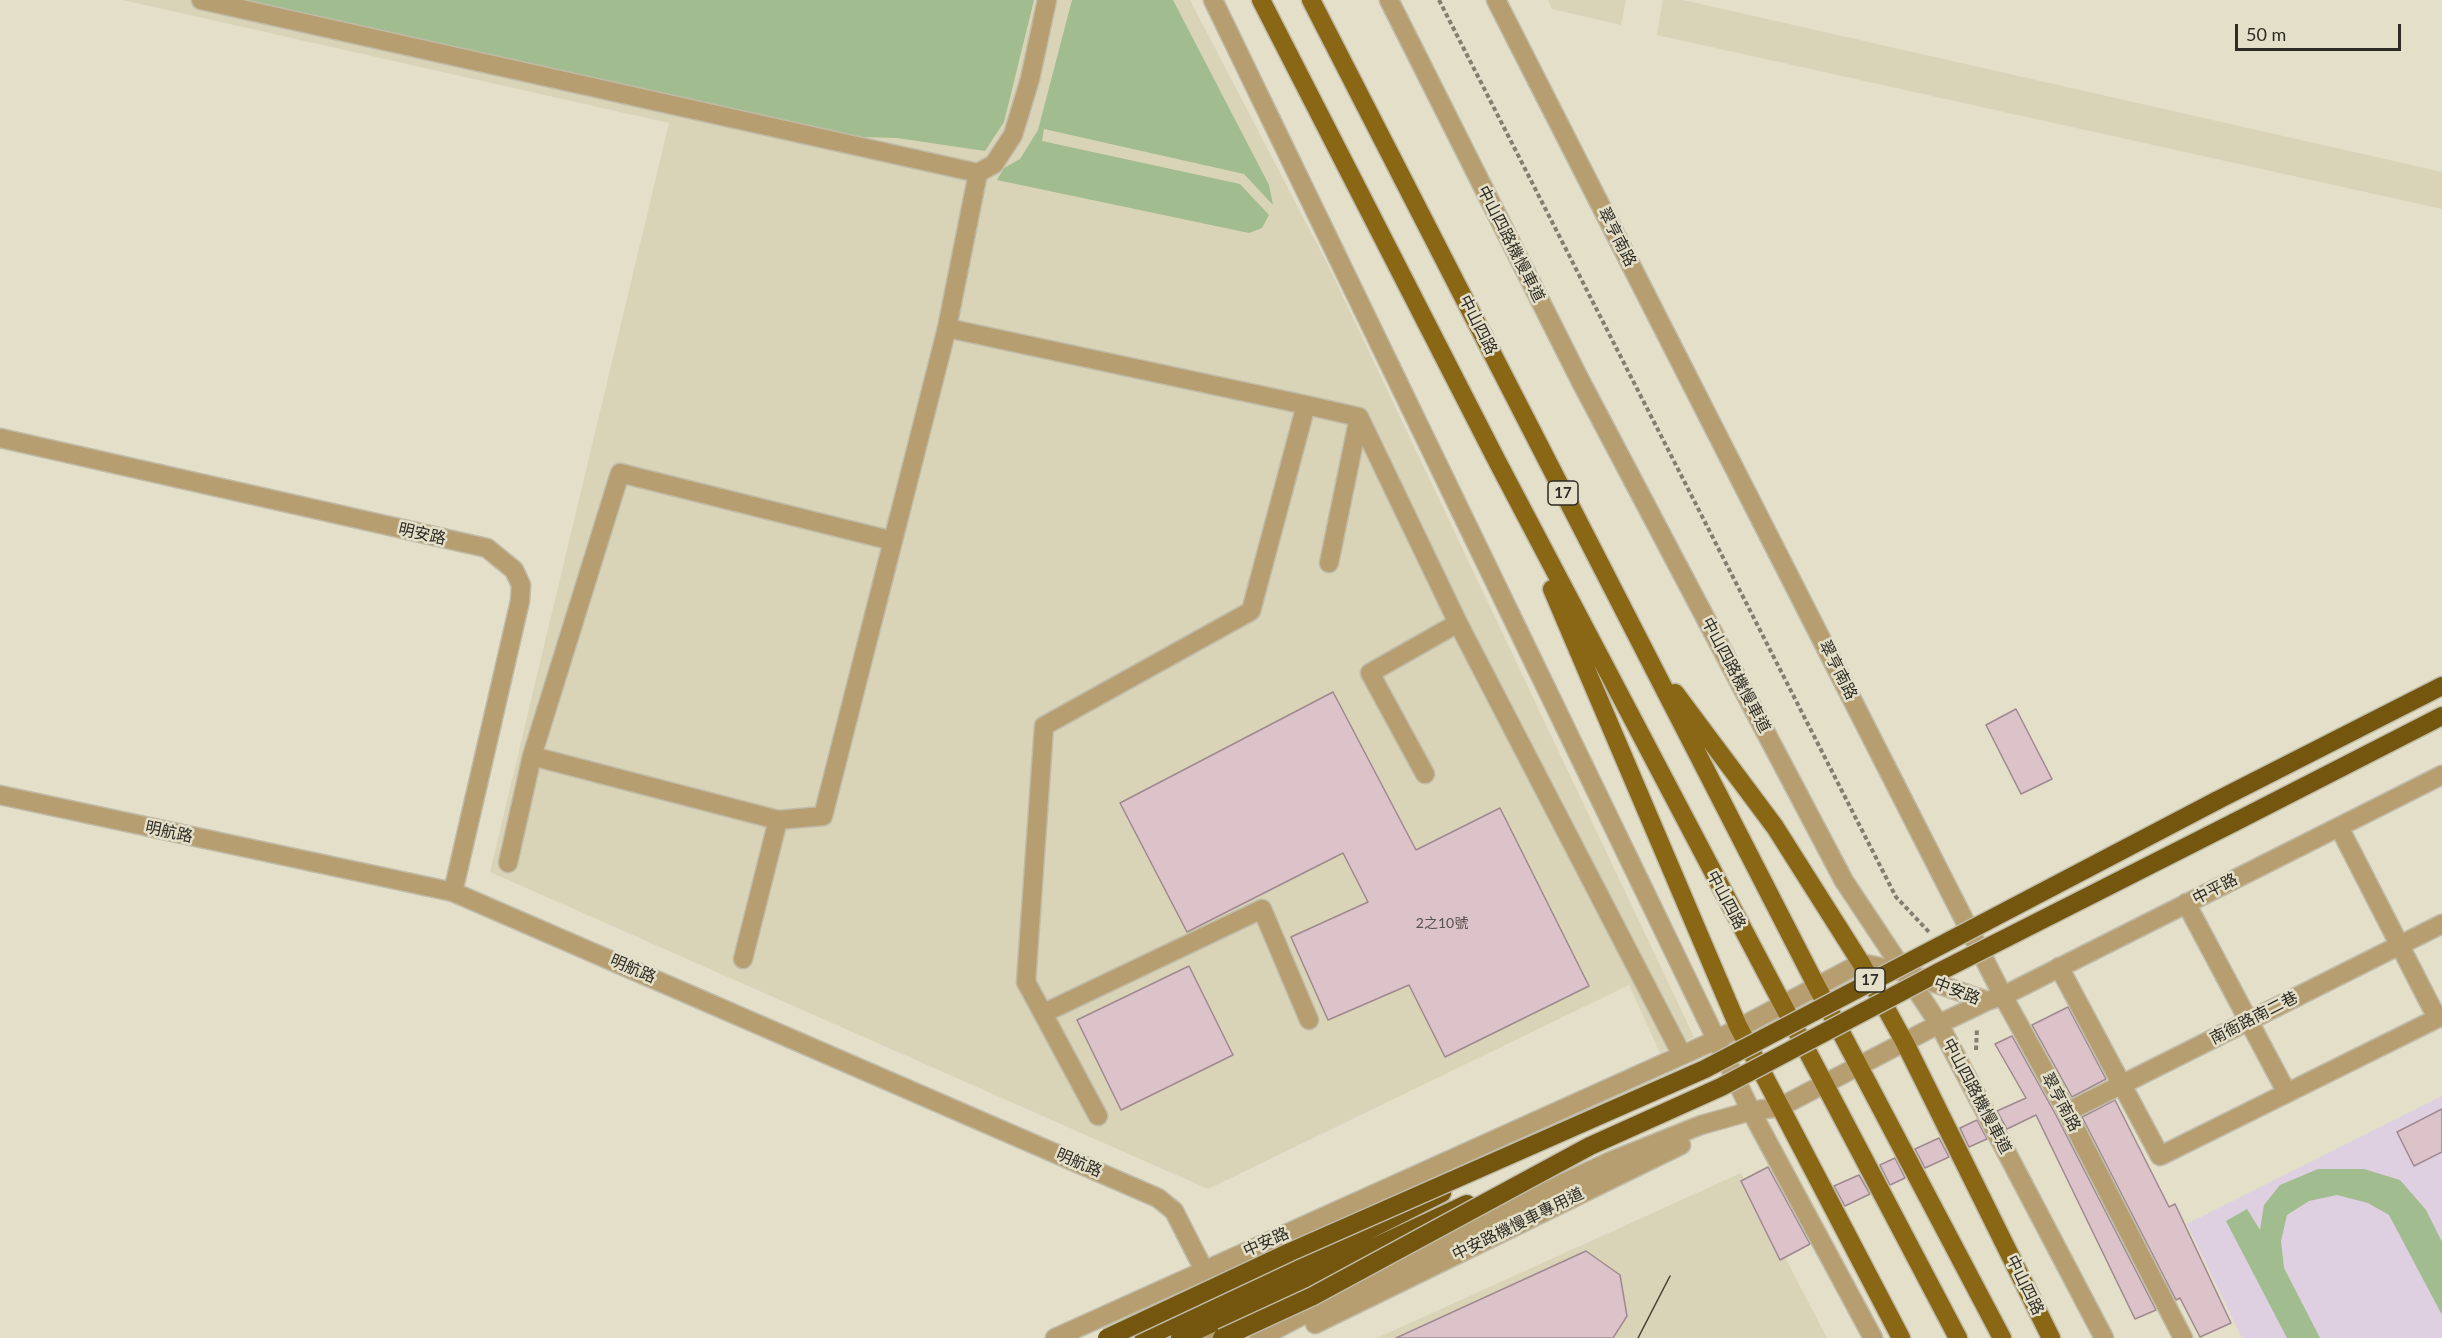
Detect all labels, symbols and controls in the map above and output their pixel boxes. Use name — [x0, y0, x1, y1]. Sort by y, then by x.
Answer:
scale bar — [2238, 12, 2404, 50]
text: 50 m — [2246, 23, 2286, 45]
street label: 中山四路機慢車道 — [1473, 183, 1549, 305]
street label: 翠亨南路 — [1594, 204, 1640, 270]
street label: 中山四路 — [1455, 292, 1501, 358]
road number: 17 — [1548, 481, 1578, 505]
street label: 明安路 — [396, 519, 448, 549]
street label: 中山四路機慢車道 — [1697, 614, 1775, 736]
street label: 翠亨南路 — [1815, 637, 1861, 703]
street label: 明航路 — [144, 818, 194, 846]
street label: 中山四路 — [1703, 867, 1749, 933]
street label: 中平路 — [2189, 870, 2241, 908]
house number: 2之10號 — [1416, 915, 1468, 931]
street label: 明航路 — [607, 951, 659, 987]
road number: 17 — [1855, 968, 1885, 992]
street label: 中安路 — [1931, 973, 1983, 1009]
street label: 南衙路南二巷 — [2207, 988, 2301, 1048]
street label: 中山四路機慢車道 — [1938, 1035, 2016, 1157]
street label: 翠亨南路 — [2038, 1069, 2084, 1135]
street label: 明航路 — [1053, 1145, 1105, 1181]
street label: 中安路機慢車專用道 — [1449, 1184, 1587, 1264]
street label: 中安路 — [1240, 1223, 1292, 1261]
street label: 中山四路 — [2002, 1252, 2048, 1318]

